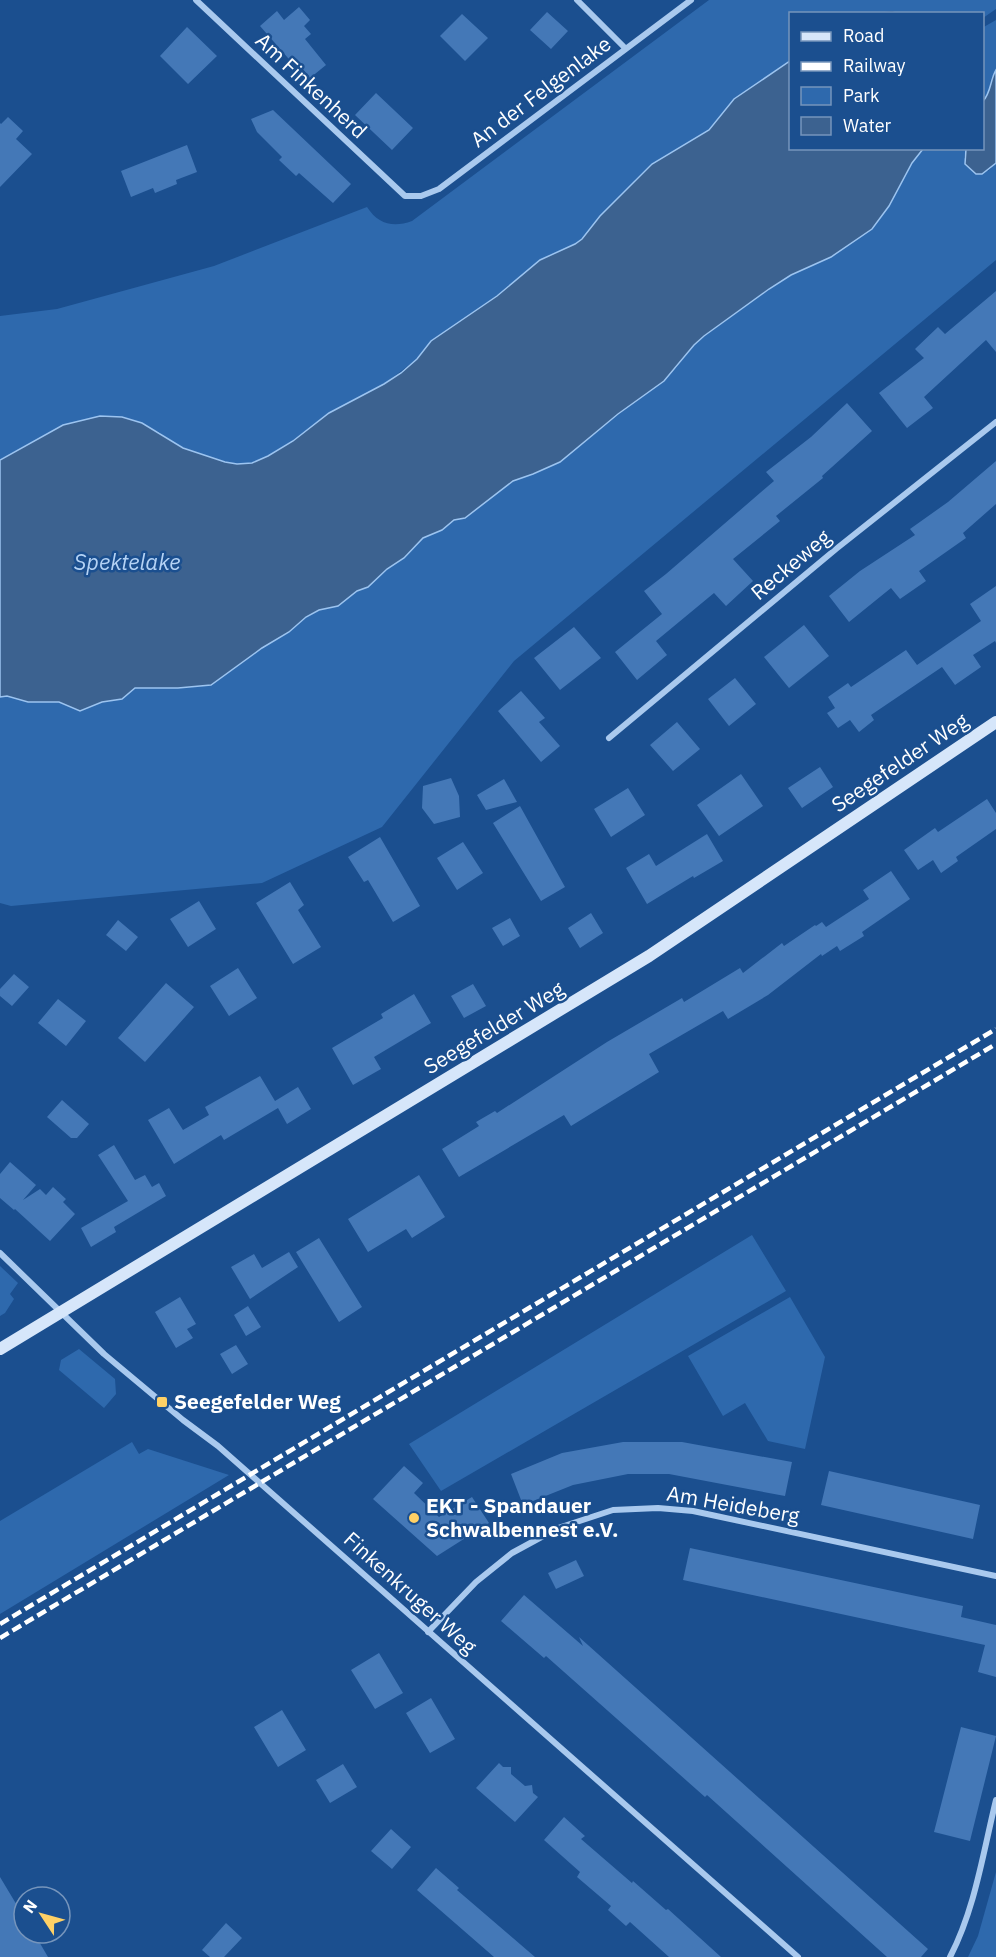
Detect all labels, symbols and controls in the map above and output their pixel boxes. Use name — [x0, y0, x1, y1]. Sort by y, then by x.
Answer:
legend — [789, 12, 984, 150]
text: Road — [843, 24, 884, 47]
street label: Am Finkenherd — [250, 26, 374, 144]
street label: An der Felgenlake — [465, 29, 616, 153]
text: Railway — [843, 54, 905, 77]
text: Park — [843, 84, 880, 107]
text: Water — [843, 114, 892, 137]
street label: Reckeweg — [745, 523, 836, 606]
water label: Spektelake — [74, 547, 180, 576]
street label: Seegefelder Weg — [826, 706, 973, 818]
street label: Seegefelder Weg — [418, 974, 569, 1080]
place label: Seegefelder Weg — [174, 1387, 341, 1415]
marker: Seegefelder Weg — [155, 1395, 169, 1409]
street label: Am Heideberg — [665, 1479, 802, 1529]
place label: EKT - Spandauer Schwalbennest e.V. — [426, 1491, 619, 1543]
marker: EKT - Spandauer Schwalbennest e.V. — [407, 1511, 421, 1525]
street label: Finkenkruger Weg — [338, 1525, 483, 1660]
north arrow — [12, 1885, 72, 1945]
text: N — [18, 1896, 41, 1917]

